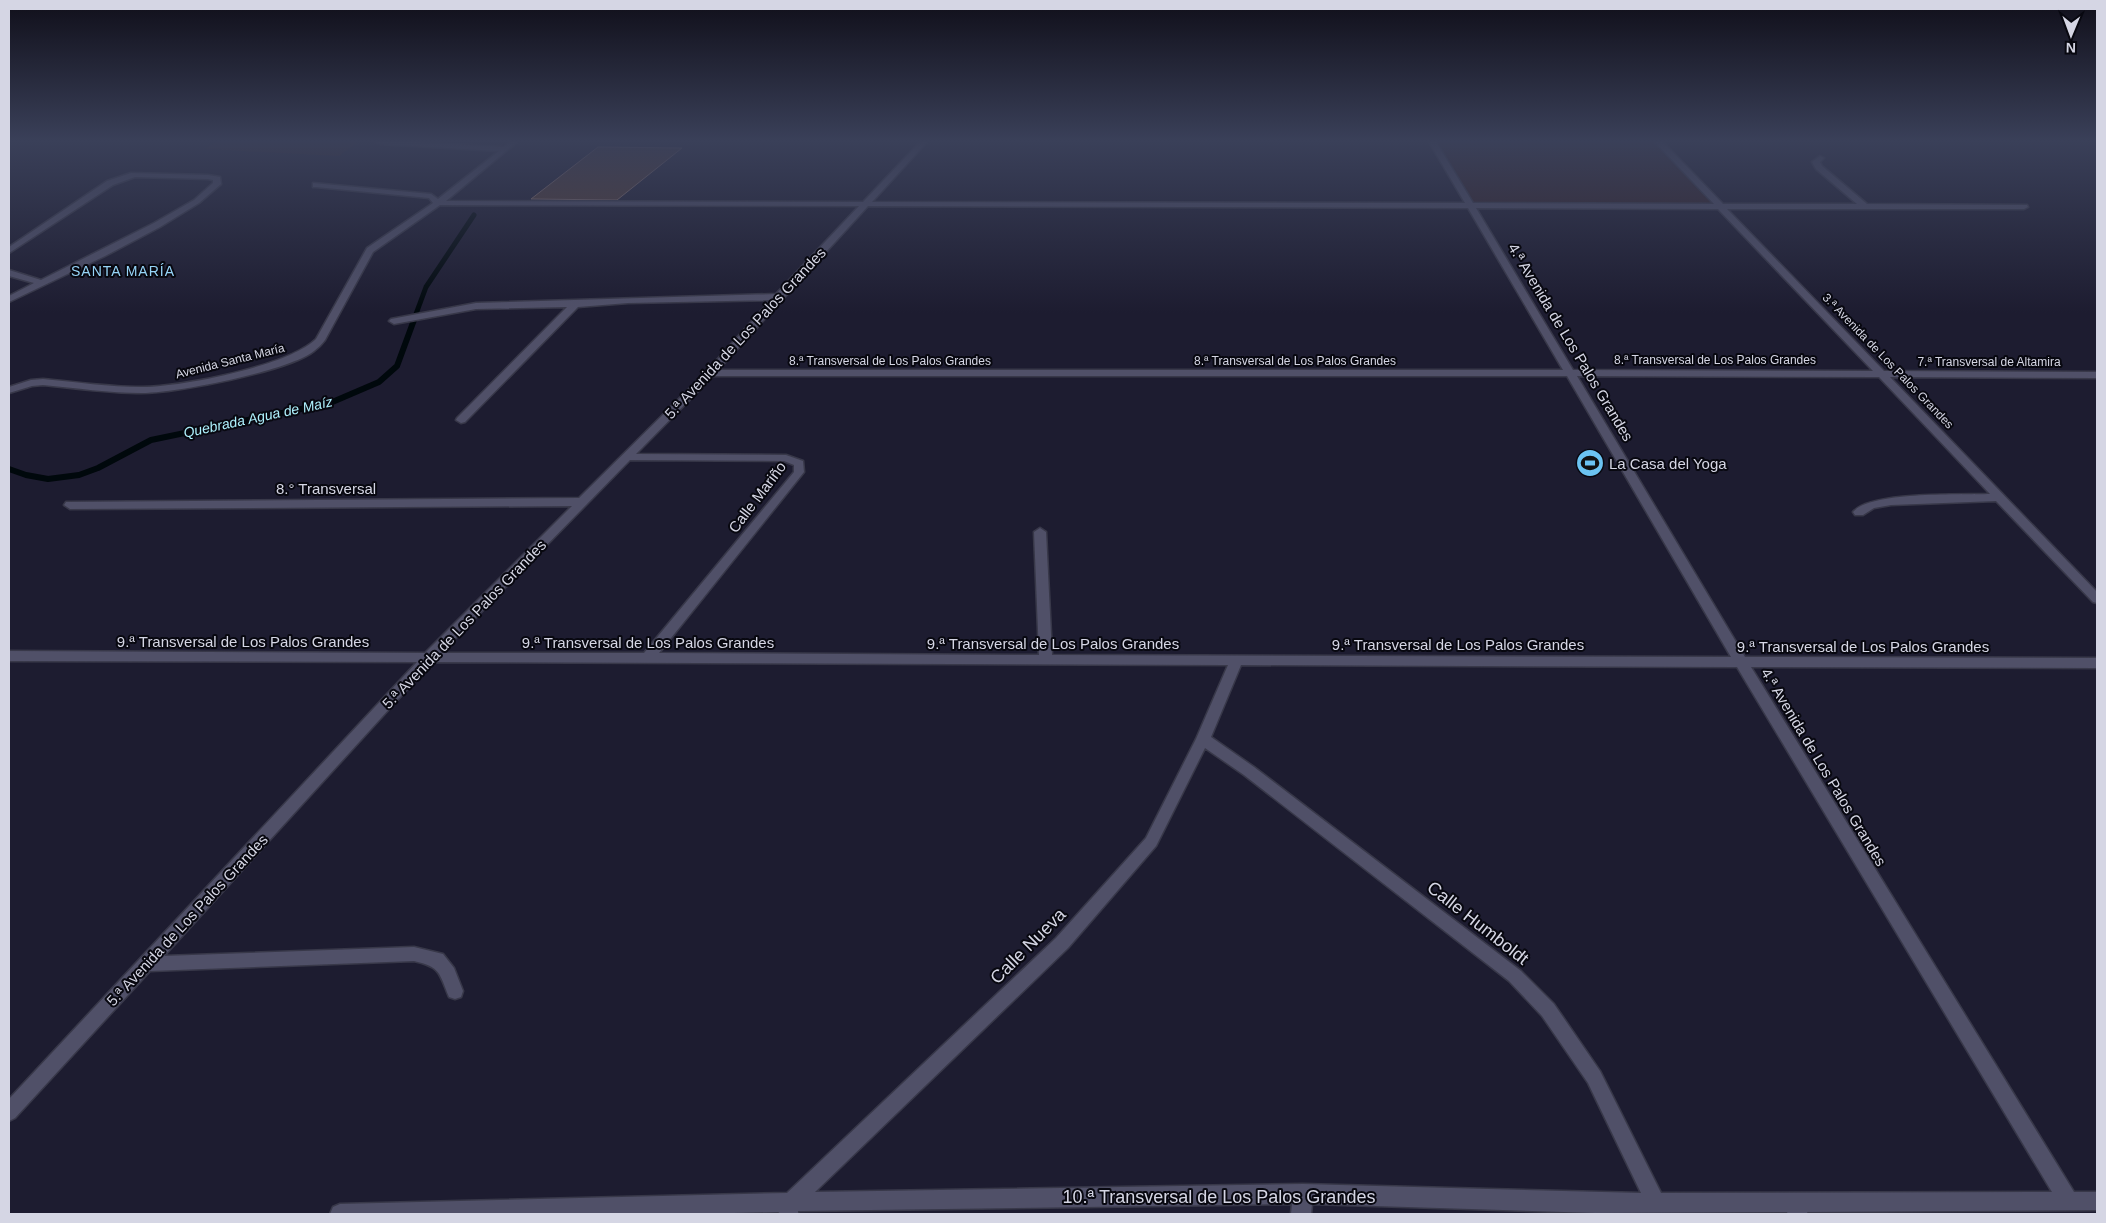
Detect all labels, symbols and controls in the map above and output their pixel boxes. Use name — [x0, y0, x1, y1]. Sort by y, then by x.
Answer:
north arrow — [2046, 10, 2096, 60]
text: N — [2066, 40, 2076, 56]
street label: 4.ª Avenida de Los Palos Grandes — [1505, 240, 1637, 444]
street label: 5.ª Avenida de Los Palos Grandes — [661, 244, 829, 422]
district label: SANTA MARÍA — [71, 263, 175, 279]
street label: 3.ª Avenida de Los Palos Grandes — [1820, 291, 1956, 431]
street label: Avenida Santa María — [174, 341, 286, 381]
street label: 8.ª Transversal de Los Palos Grandes — [1614, 353, 1816, 367]
street label: 8.ª Transversal de Los Palos Grandes — [789, 354, 991, 368]
street label: 8.ª Transversal de Los Palos Grandes — [1194, 354, 1396, 368]
street label: 7.ª Transversal de Altamira — [1917, 355, 2061, 369]
water label: Quebrada Agua de Maíz — [182, 393, 334, 441]
sports icon: La Casa del Yoga — [1575, 448, 1605, 478]
place label: La Casa del Yoga — [1609, 455, 1727, 472]
street label: Calle Mariño — [725, 458, 789, 536]
street label: 8.° Transversal — [276, 480, 376, 497]
street label: 5.ª Avenida de Los Palos Grandes — [379, 536, 549, 712]
street label: 9.ª Transversal de Los Palos Grandes — [117, 633, 369, 650]
street label: 9.ª Transversal de Los Palos Grandes — [522, 634, 774, 651]
street label: 9.ª Transversal de Los Palos Grandes — [927, 635, 1179, 652]
street label: 9.ª Transversal de Los Palos Grandes — [1332, 636, 1584, 653]
street label: 9.ª Transversal de Los Palos Grandes — [1737, 638, 1989, 655]
street label: 4.ª Avenida de Los Palos Grandes — [1758, 665, 1890, 869]
street label: 5.ª Avenida de Los Palos Grandes — [103, 831, 271, 1009]
street label: Calle Humboldt — [1423, 877, 1533, 969]
street label: Calle Nueva — [986, 904, 1070, 988]
street label: 10.ª Transversal de Los Palos Grandes — [1063, 1187, 1375, 1207]

